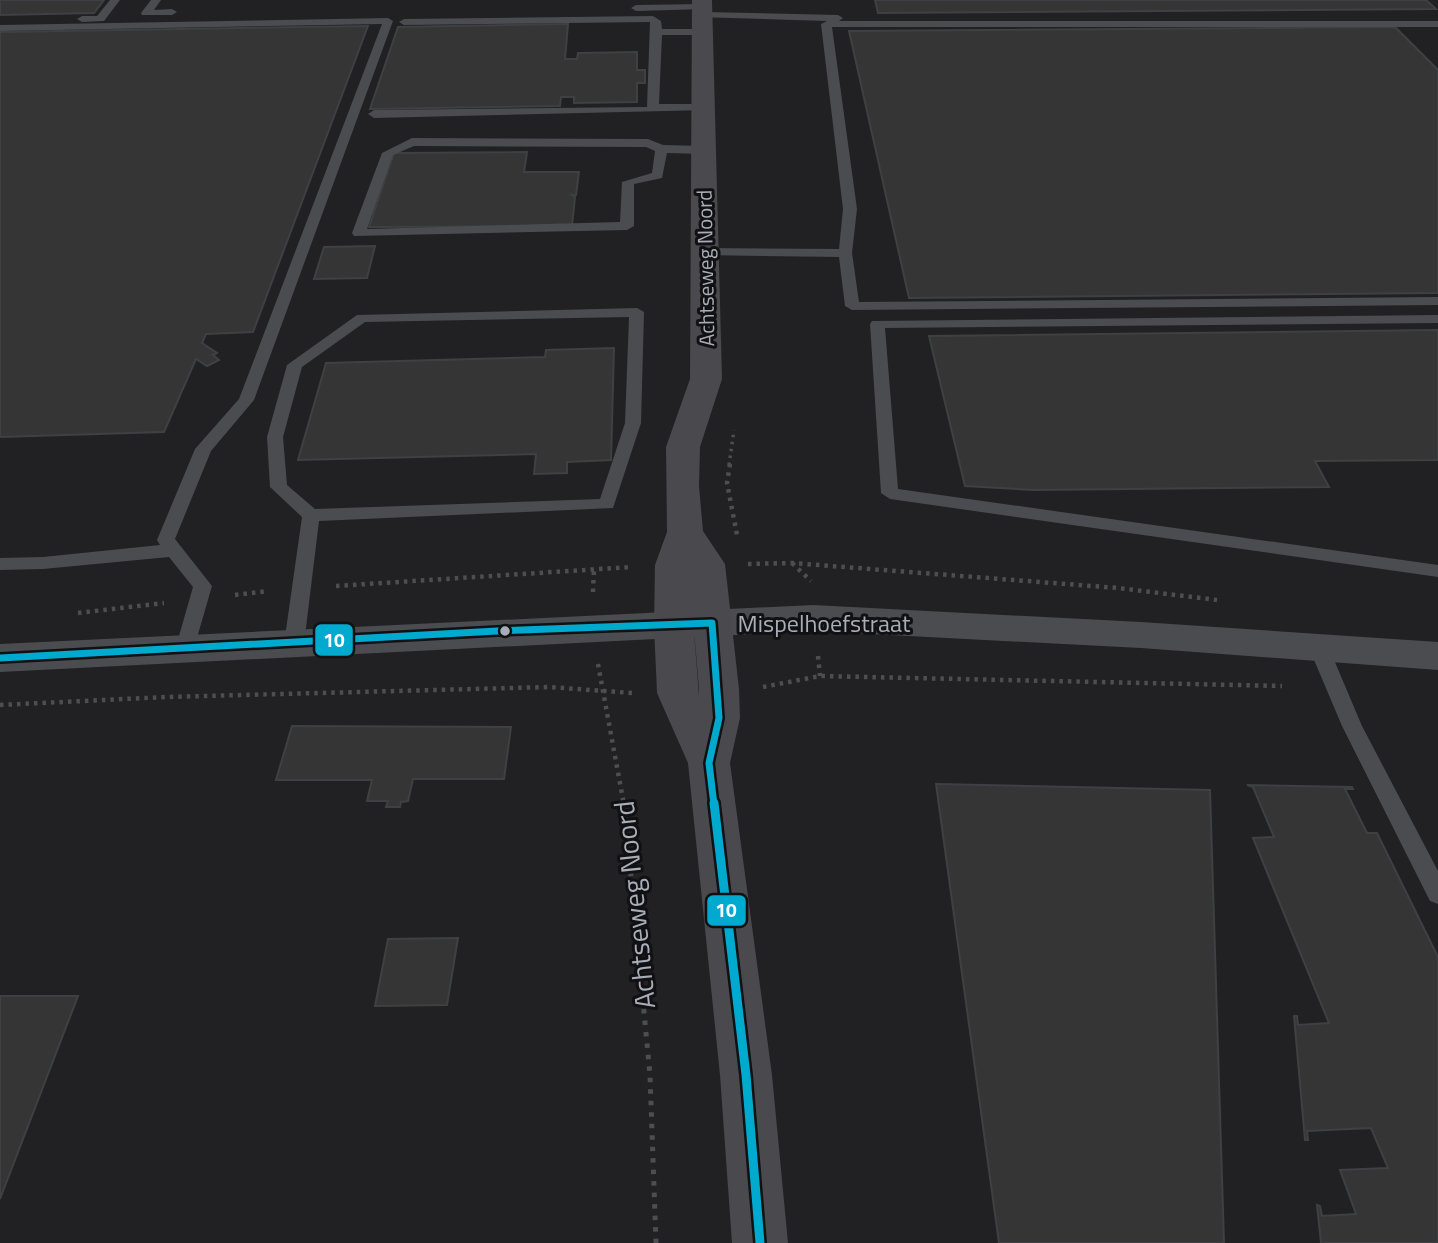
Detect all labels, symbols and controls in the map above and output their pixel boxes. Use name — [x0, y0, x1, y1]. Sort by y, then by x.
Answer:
street label: Achtseweg Noord — [688, 189, 722, 347]
street label: Mispelhoefstraat — [738, 605, 911, 641]
line badge: 10 — [314, 623, 354, 657]
unlabelled marker — [498, 624, 512, 638]
text: 10 — [323, 625, 345, 654]
street label: Achtseweg Noord — [602, 799, 666, 1011]
line badge: 10 — [706, 894, 747, 927]
text: 10 — [715, 895, 737, 924]

